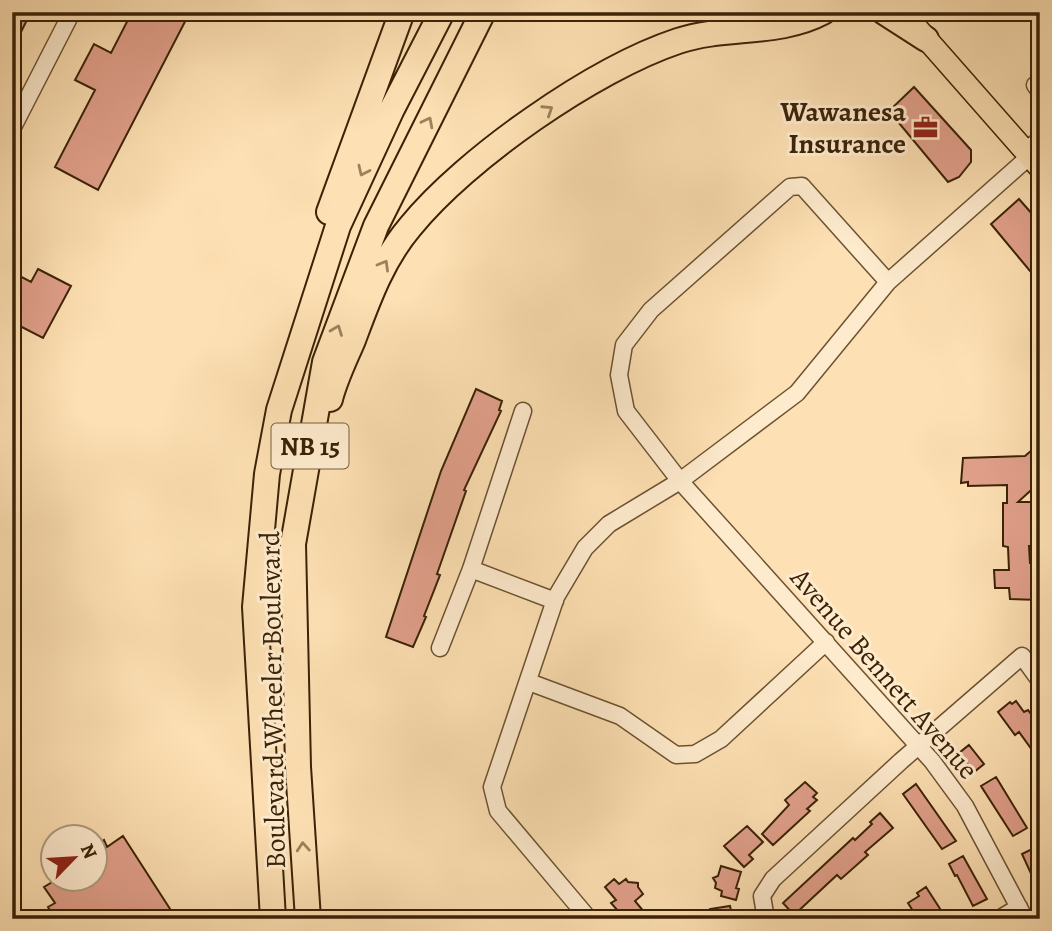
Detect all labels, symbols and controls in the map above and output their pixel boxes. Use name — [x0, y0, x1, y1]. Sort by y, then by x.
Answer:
place label: Wawanesa Insurance — [780, 93, 906, 163]
one-way arrow — [540, 106, 553, 119]
office icon: Wawanesa Insurance — [912, 113, 940, 141]
one-way arrow — [420, 117, 434, 129]
one-way arrow — [357, 164, 371, 176]
one-way arrow — [376, 260, 389, 273]
one-way arrow — [328, 325, 342, 337]
road number: NB 15 — [272, 424, 348, 468]
street label: Boulevard Wheeler Boulevard — [251, 530, 295, 869]
street label: Avenue Bennett Avenue — [781, 559, 987, 787]
north arrow — [38, 822, 108, 892]
text: N — [74, 839, 103, 863]
one-way arrow — [296, 841, 311, 852]

